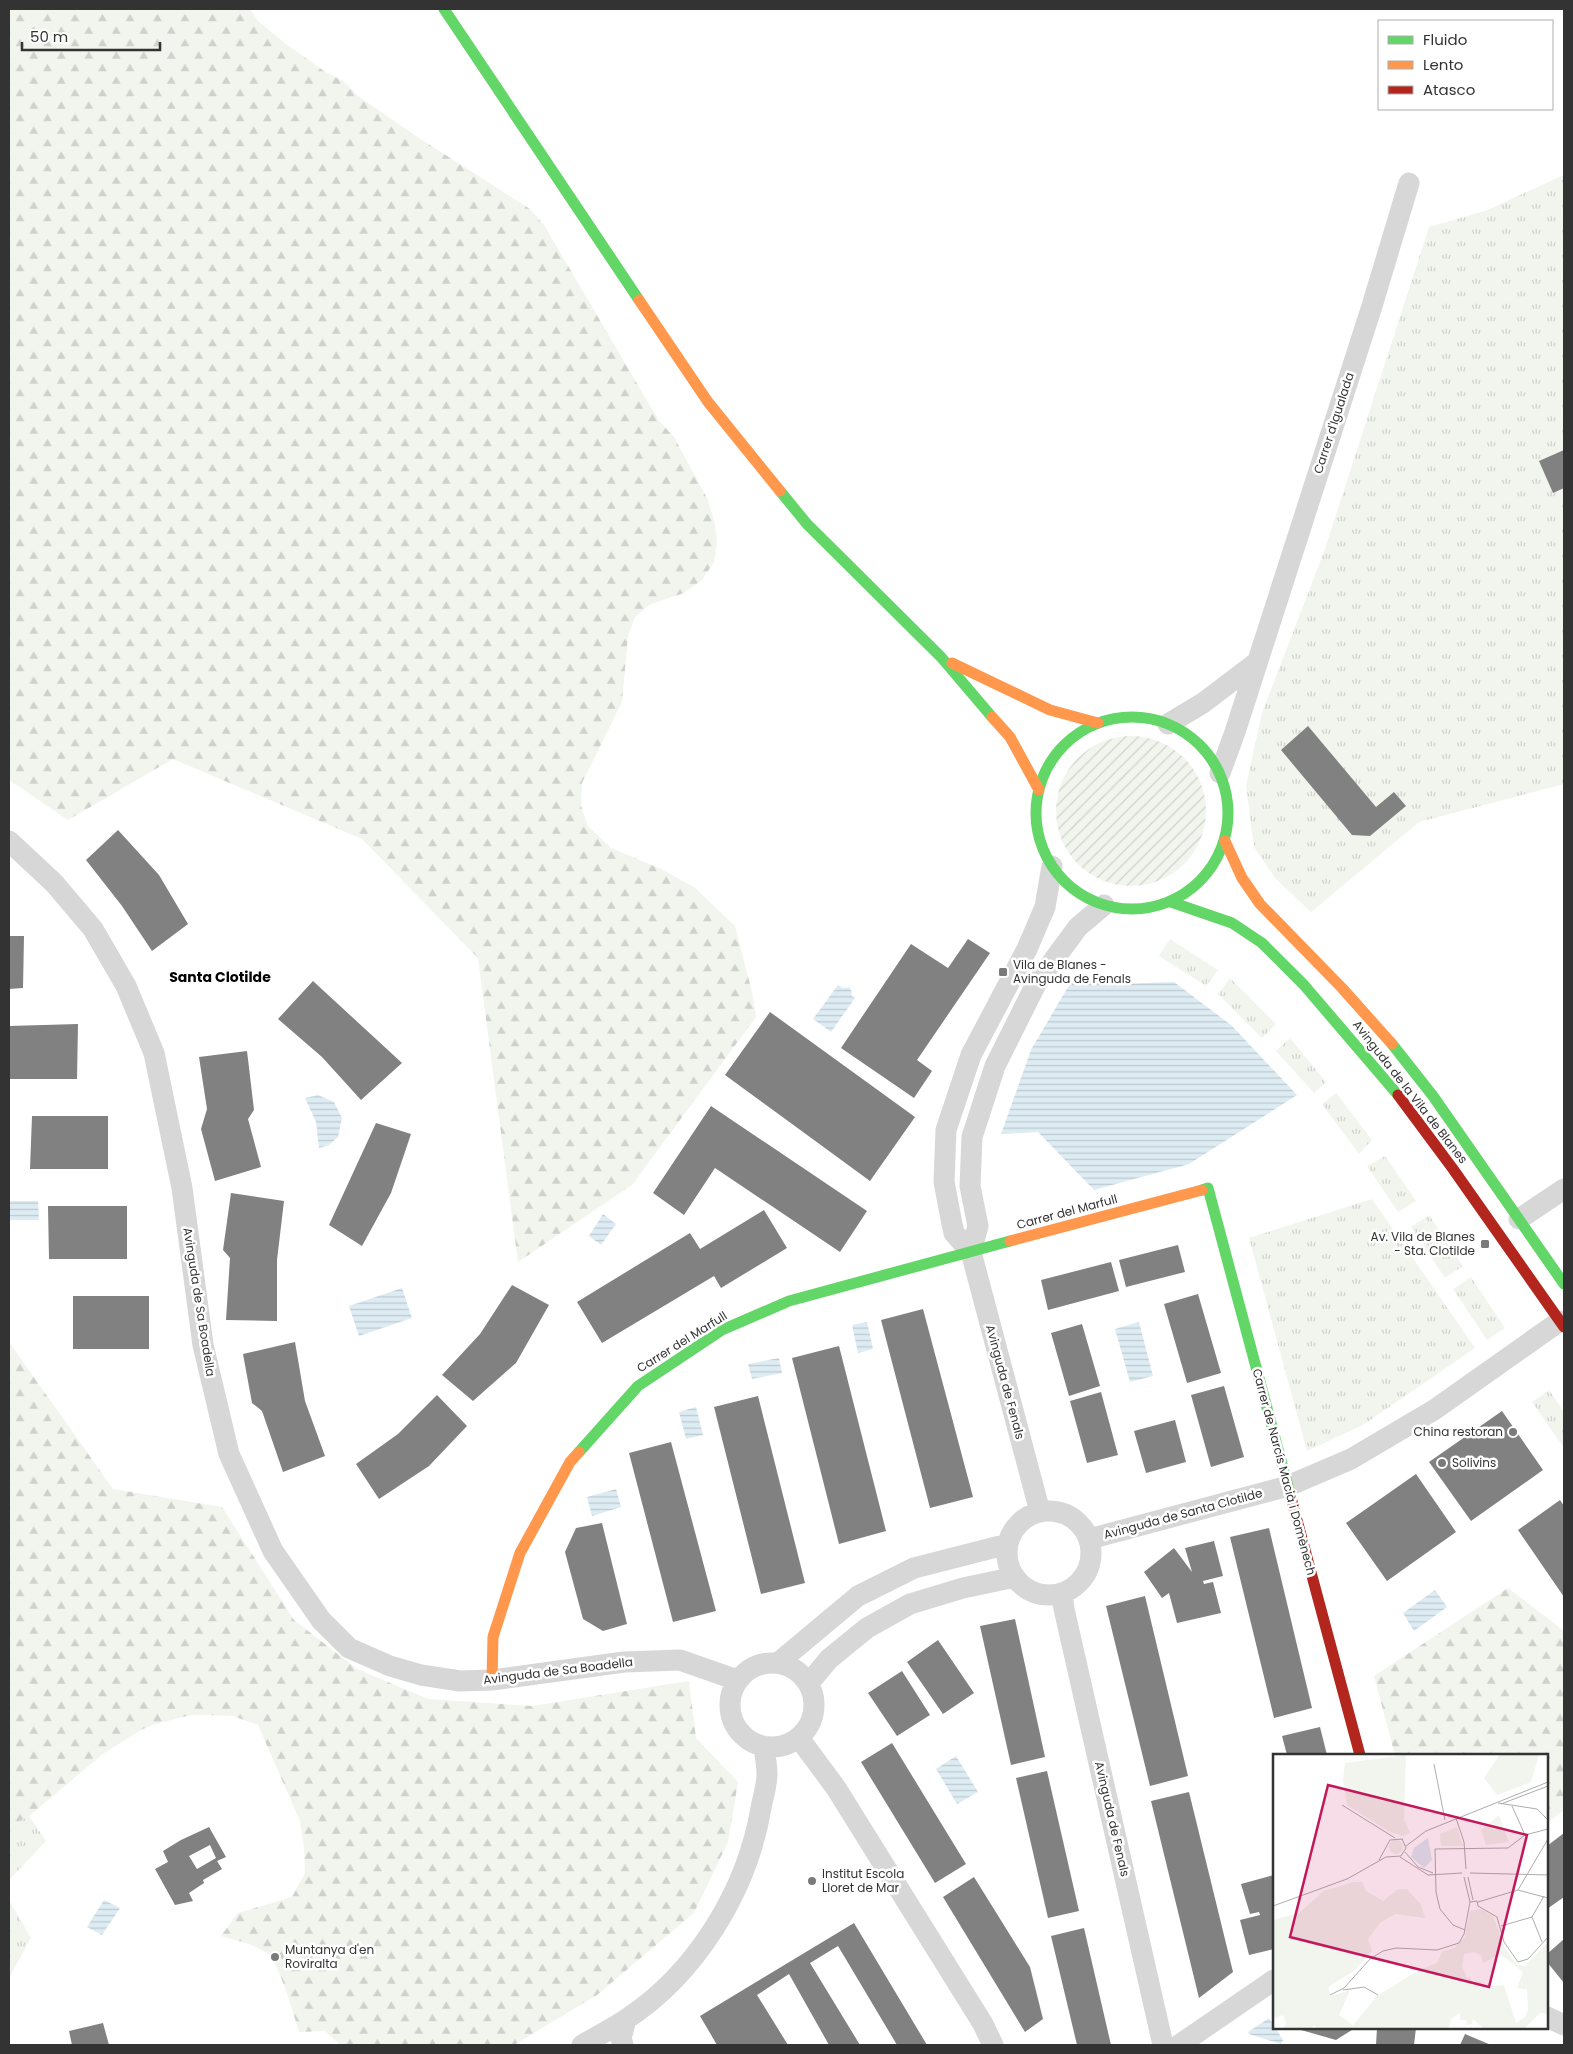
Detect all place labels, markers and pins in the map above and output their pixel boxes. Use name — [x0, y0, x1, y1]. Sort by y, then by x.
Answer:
place label: Vila de Blanes - Avinguda de Fenals — [1013, 956, 1131, 987]
marker: Vila de Blanes - Avinguda de Fenals — [997, 966, 1009, 978]
place label: Av. Vila de Blanes - Sta. Clotilde — [1371, 1228, 1475, 1259]
marker: Av. Vila de Blanes - Sta. Clotilde — [1479, 1238, 1491, 1250]
place label: China restoran — [1414, 1423, 1503, 1440]
marker: China restoran — [1507, 1426, 1519, 1438]
place label: Solivins — [1452, 1454, 1496, 1471]
marker: Solivins — [1436, 1457, 1448, 1469]
place label: Institut Escola Lloret de Mar — [822, 1865, 904, 1896]
marker: Institut Escola Lloret de Mar — [806, 1875, 818, 1887]
place label: Muntanya d'en Roviralta — [285, 1941, 374, 1972]
marker: Muntanya d'en Roviralta — [269, 1951, 281, 1963]

